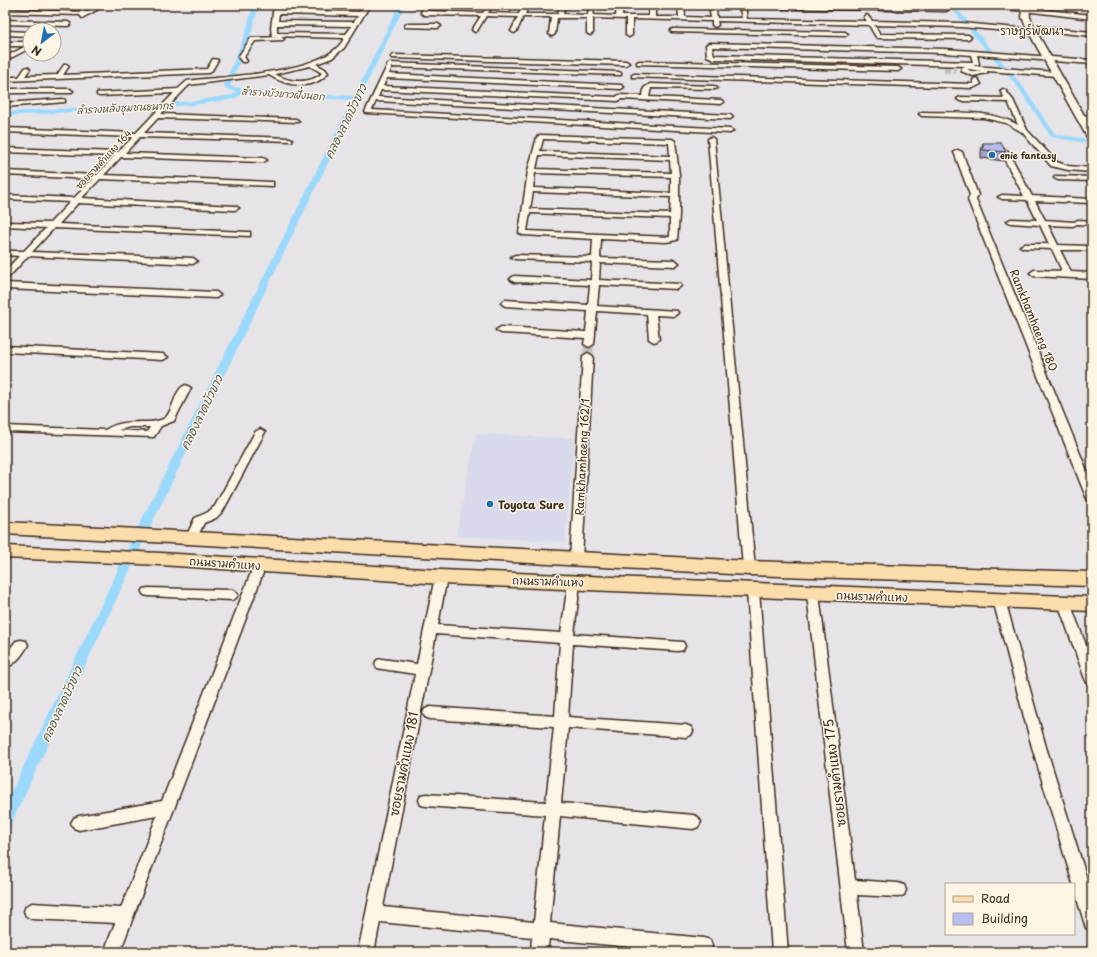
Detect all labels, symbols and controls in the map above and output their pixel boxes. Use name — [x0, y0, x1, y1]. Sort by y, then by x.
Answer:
north arrow — [22, 22, 62, 62]
district label: ราษฎร์พัฒนา — [1000, 22, 1064, 39]
text: N — [28, 41, 45, 60]
water label: คลองลาดบัวขาว — [319, 80, 371, 161]
water label: ลำรางบัวขาวฝั่งนอก — [241, 82, 326, 103]
water label: ลำรางหลังชุมชนธนากร — [76, 97, 176, 118]
street label: ซอยรามคำแหง 164 — [72, 126, 134, 192]
place label: enie fantasy — [1000, 148, 1057, 162]
marker: enie fantasy — [987, 150, 997, 160]
street label: Ramkhamhaeng 180 — [1006, 266, 1062, 374]
water label: คลองลาดบัวขาว — [175, 371, 227, 452]
street label: Ramkhamhaeng 162/1 — [570, 398, 594, 516]
place label: Toyota Sure — [498, 496, 564, 513]
marker: Toyota Sure — [485, 499, 495, 509]
street label: ถนนรามคำแหง — [189, 552, 262, 574]
street label: ถนนรามคำแหง — [512, 571, 584, 591]
street label: ถนนรามคำแหง — [836, 586, 908, 606]
water label: คลองลาดบัวขาว — [36, 663, 87, 745]
street label: ซอยรามคำแหง 181 — [384, 710, 422, 818]
street label: ซอยรามคำแหง 175 — [818, 718, 850, 828]
legend — [945, 883, 1075, 935]
text: Road — [981, 889, 1010, 907]
text: Building — [981, 909, 1028, 927]

